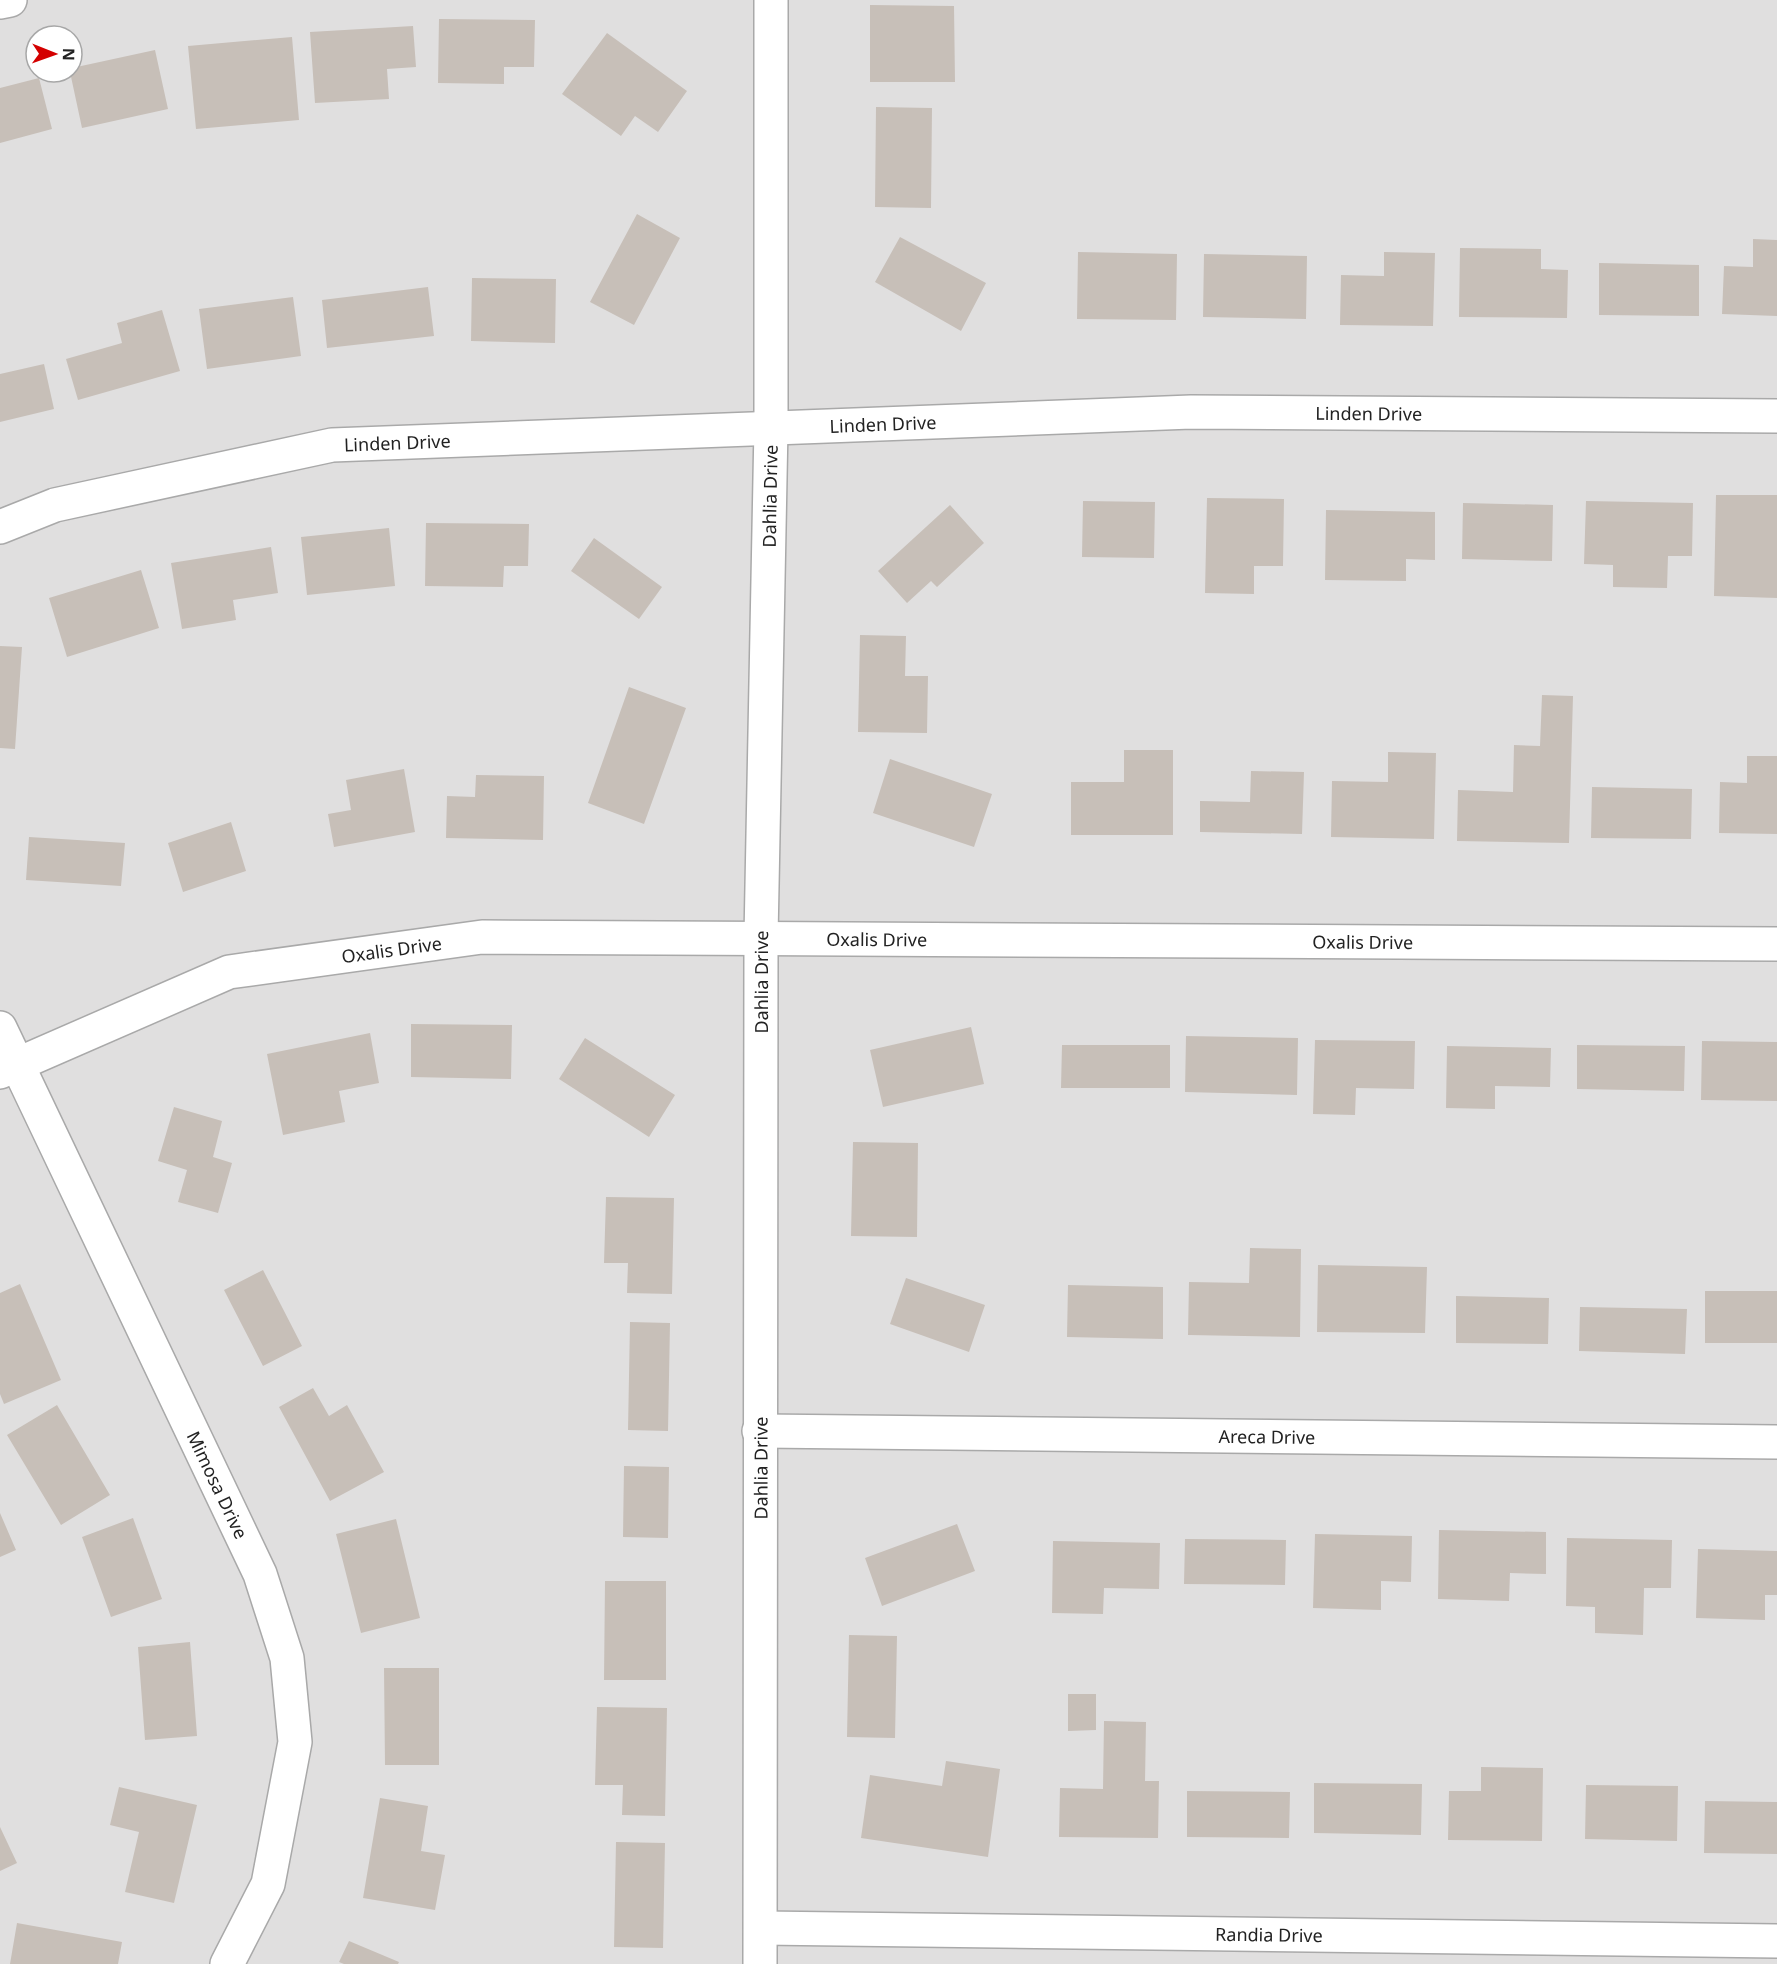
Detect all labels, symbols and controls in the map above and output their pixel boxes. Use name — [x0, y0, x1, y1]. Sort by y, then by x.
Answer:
north arrow — [24, 24, 84, 84]
text: N — [58, 48, 80, 61]
street label: Linden Drive — [1315, 401, 1422, 426]
street label: Linden Drive — [829, 410, 937, 438]
street label: Linden Drive — [343, 428, 451, 457]
street label: Dahlia Drive — [757, 444, 783, 548]
street label: Oxalis Drive — [826, 927, 927, 951]
street label: Oxalis Drive — [1312, 929, 1413, 954]
street label: Dahlia Drive — [749, 930, 773, 1034]
street label: Oxalis Drive — [340, 931, 443, 968]
street label: Dahlia Drive — [748, 1416, 773, 1520]
street label: Areca Drive — [1218, 1424, 1315, 1449]
street label: Mimosa Drive — [182, 1427, 253, 1543]
street label: Randia Drive — [1215, 1922, 1323, 1947]

